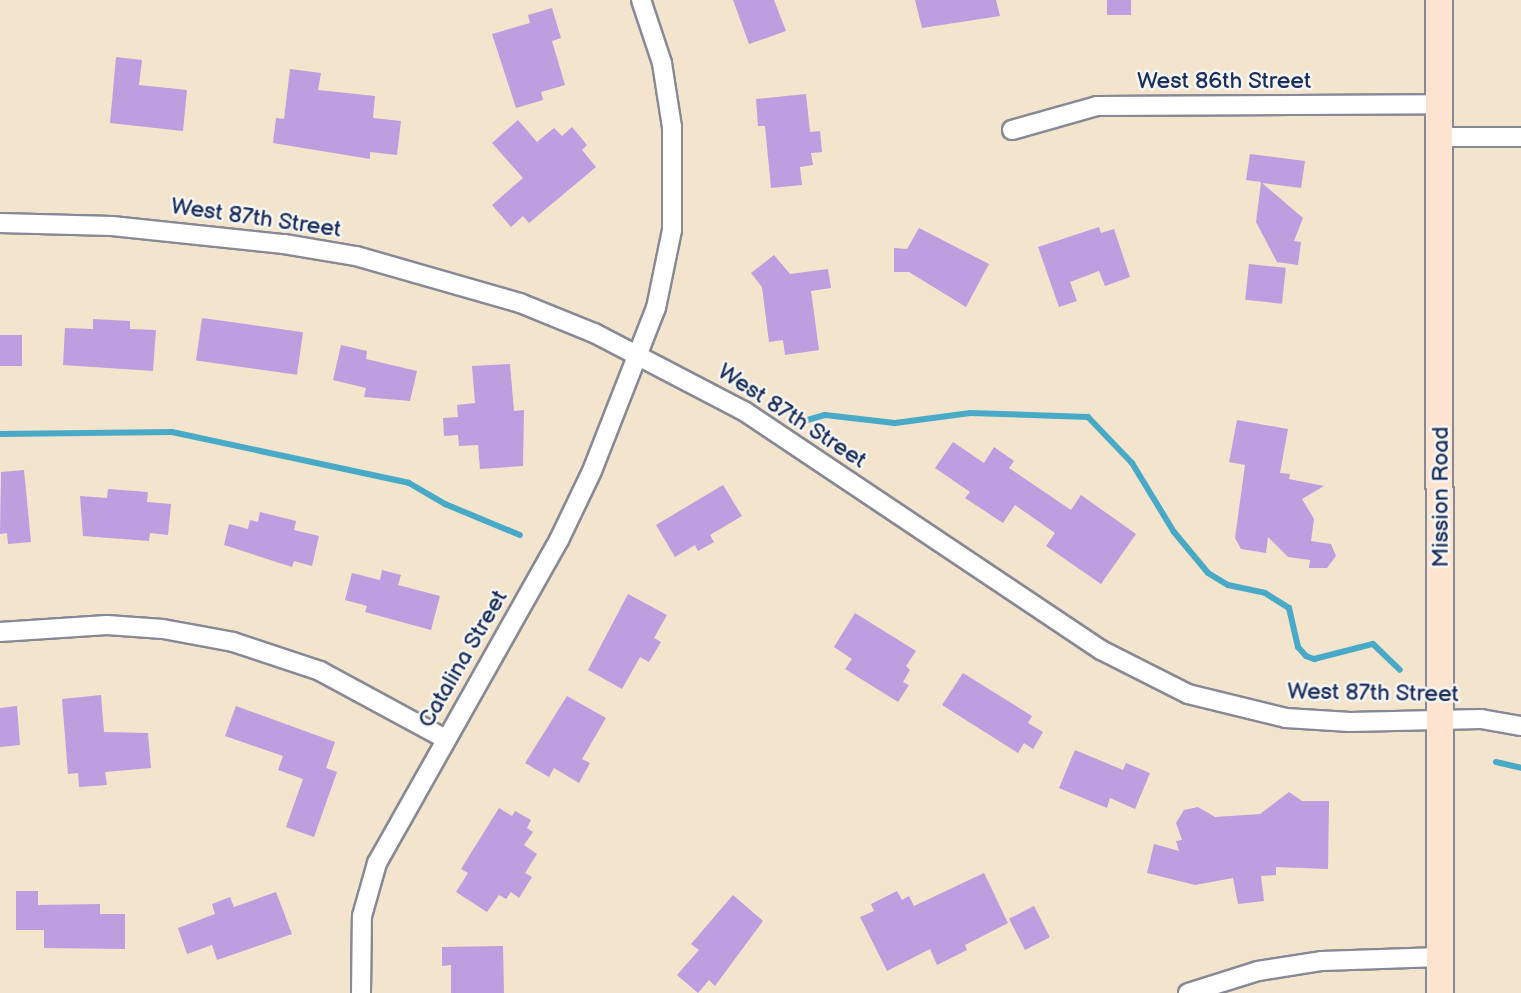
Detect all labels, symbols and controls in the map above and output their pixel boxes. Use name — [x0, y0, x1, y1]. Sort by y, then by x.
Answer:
street label: West 86th Street — [1137, 67, 1311, 95]
street label: West 87th Street — [169, 192, 343, 244]
street label: West 87th Street — [712, 358, 872, 474]
street label: Mission Road — [1427, 426, 1455, 568]
street label: Catalina Street — [412, 585, 514, 733]
street label: West 87th Street — [1287, 678, 1459, 708]

